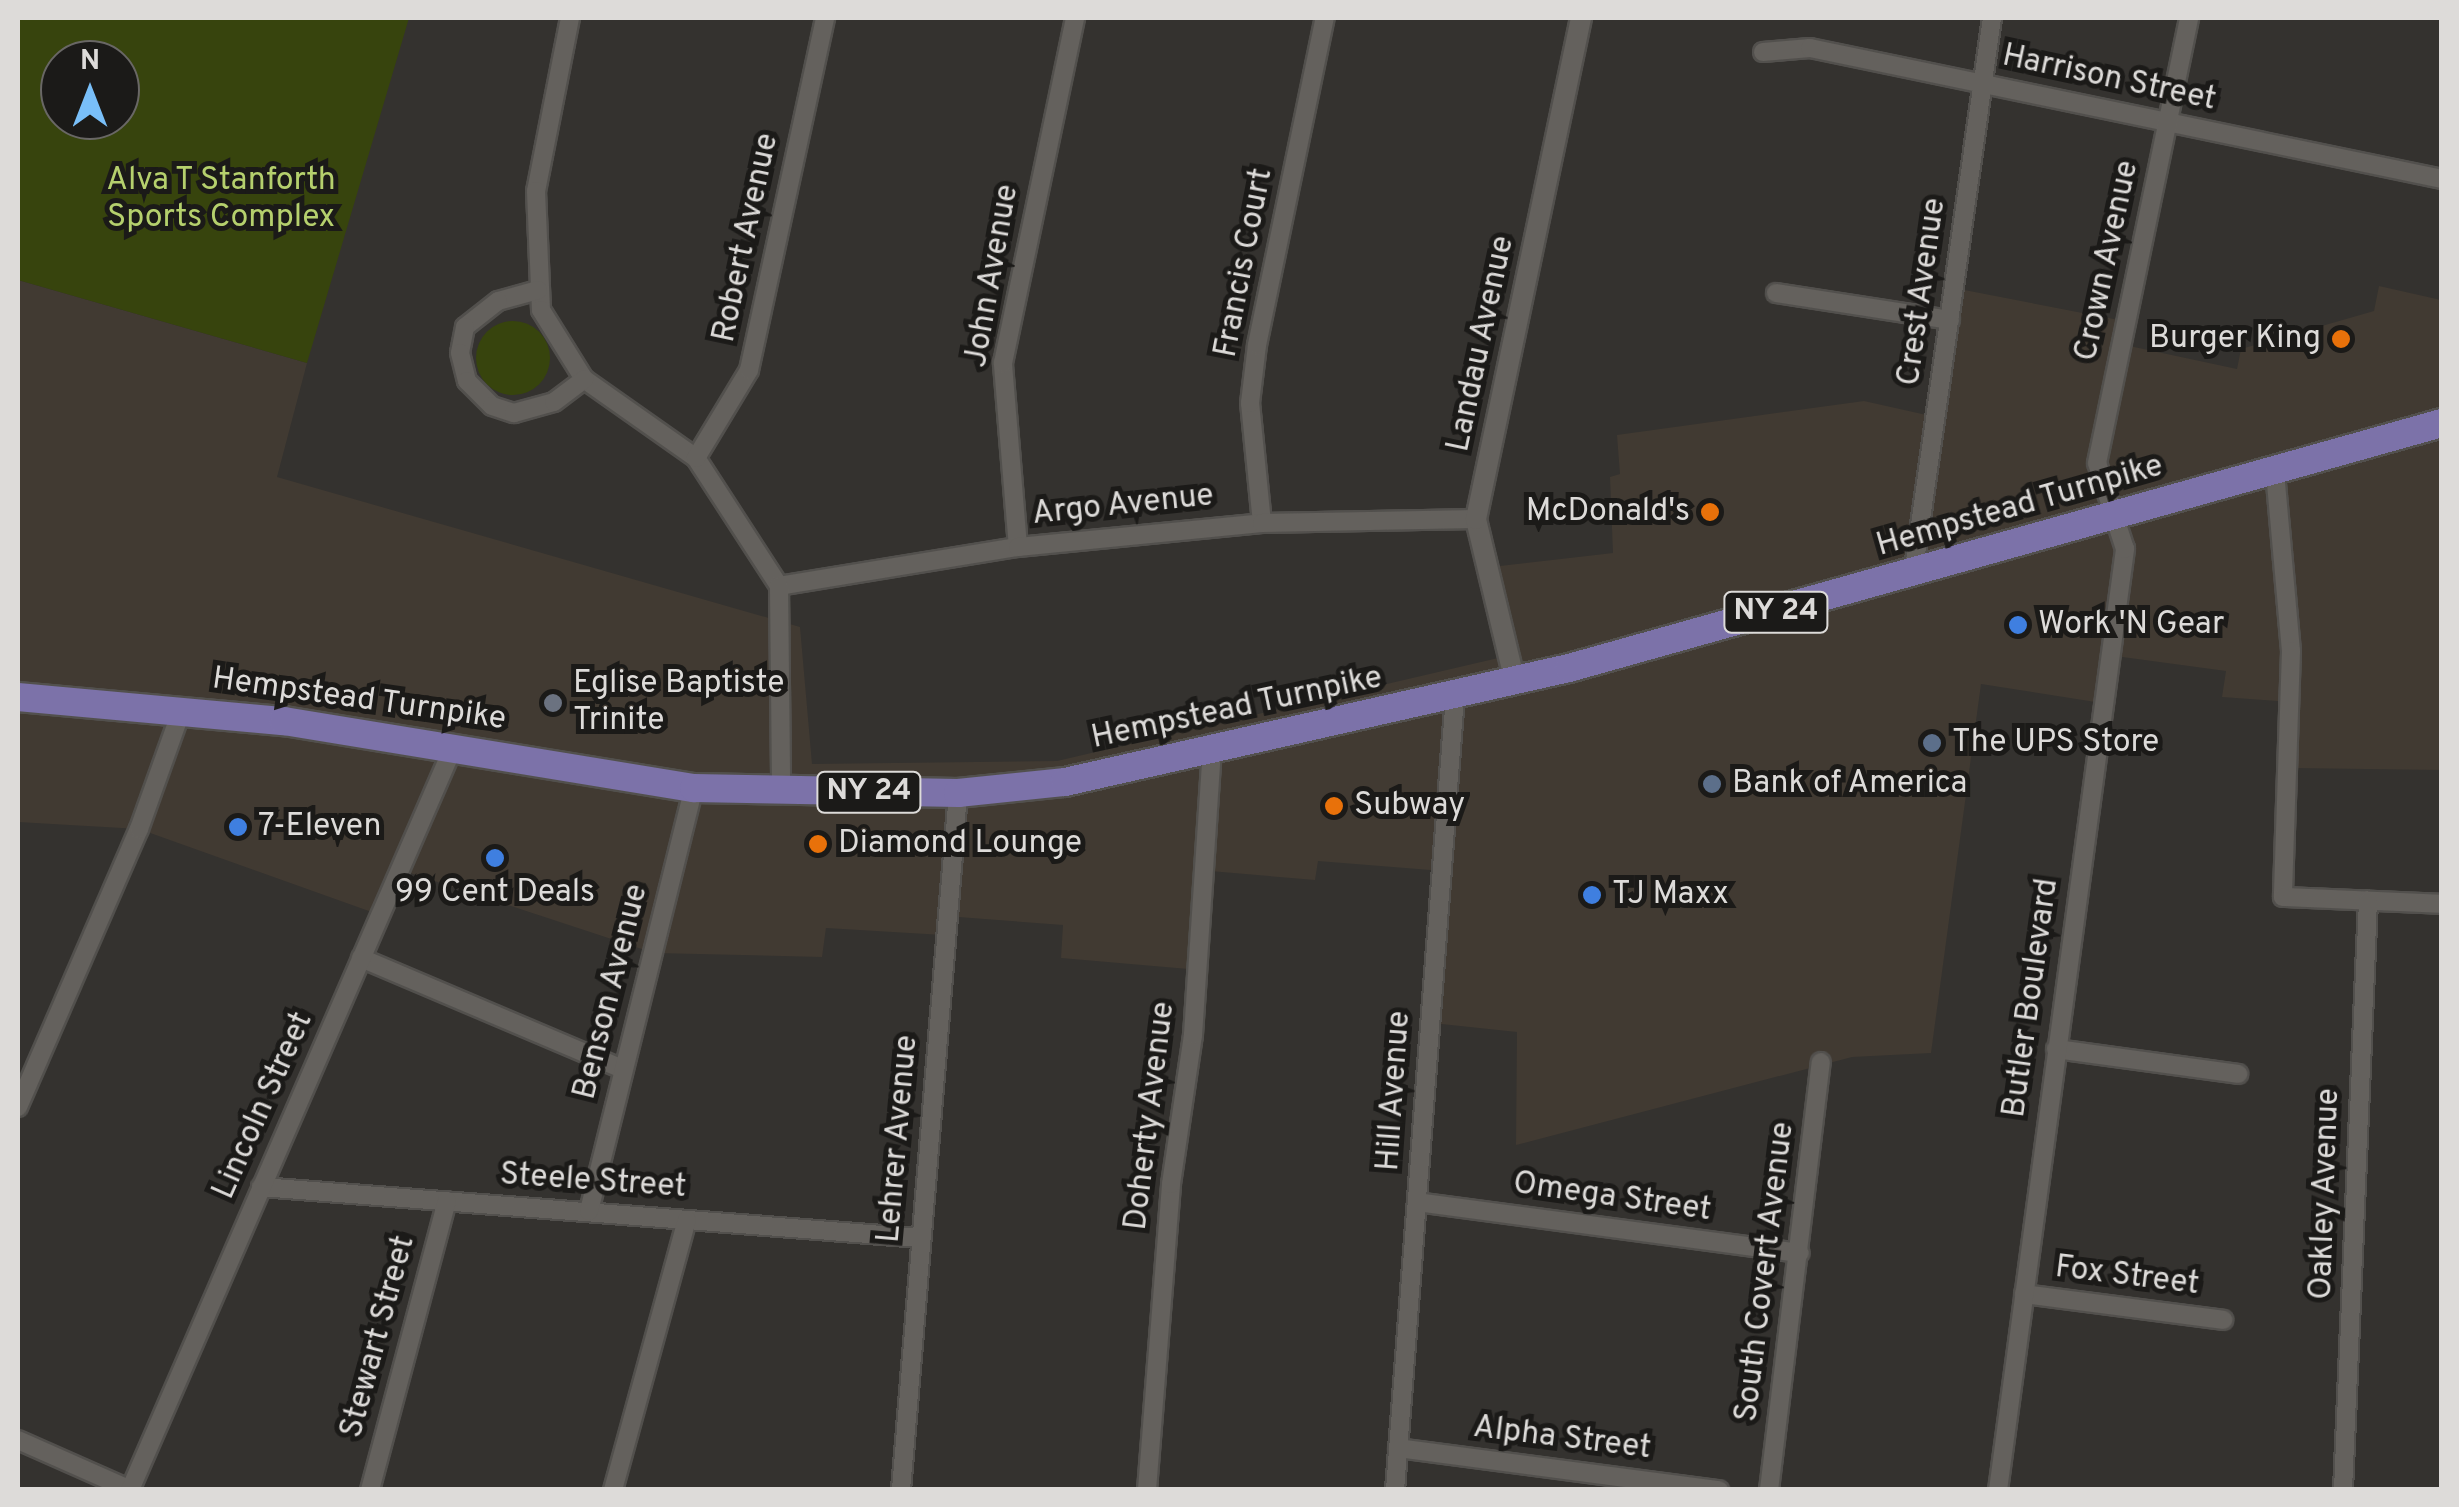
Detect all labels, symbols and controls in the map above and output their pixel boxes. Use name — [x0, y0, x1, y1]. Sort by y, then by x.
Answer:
street label: Harrison Street — [1999, 38, 2219, 120]
north arrow — [40, 40, 140, 140]
text: N — [80, 44, 100, 80]
street label: Robert Avenue — [706, 129, 788, 347]
street label: Crown Avenue — [2068, 157, 2148, 365]
park label: Alva T Stanforth Sports Complex — [105, 163, 337, 238]
street label: Francis Court — [1208, 165, 1282, 361]
street label: John Avenue — [958, 181, 1028, 371]
street label: Crest Avenue — [1891, 195, 1955, 389]
street label: Landau Avenue — [1440, 232, 1524, 456]
place label: Burger King — [2149, 320, 2321, 358]
marker: Burger King — [2330, 328, 2352, 350]
street label: Hempstead Turnpike — [1872, 448, 2168, 566]
street label: Argo Avenue — [1030, 477, 1216, 535]
place label: McDonald's — [1526, 493, 1690, 531]
marker: McDonald's — [1699, 501, 1721, 523]
road number: NY 24 — [1721, 587, 1831, 637]
place label: Work 'N Gear — [2038, 606, 2225, 644]
marker: Work 'N Gear — [2007, 614, 2029, 636]
street label: Hempstead Turnpike — [1088, 659, 1386, 759]
street label: Hempstead Turnpike — [209, 660, 509, 740]
place label: Eglise Baptiste Trinite — [573, 666, 785, 741]
marker: Eglise Baptiste Trinite — [542, 692, 564, 714]
place label: The UPS Store — [1952, 724, 2159, 762]
marker: The UPS Store — [1921, 732, 1943, 754]
place label: Bank of America — [1732, 765, 1969, 803]
road number: NY 24 — [814, 767, 924, 817]
marker: Bank of America — [1701, 773, 1723, 795]
place label: Subway — [1354, 787, 1465, 825]
marker: Subway — [1323, 795, 1345, 817]
place label: 7-Eleven — [258, 808, 381, 846]
marker: 7-Eleven — [227, 816, 249, 838]
place label: Diamond Lounge — [838, 825, 1082, 863]
marker: Diamond Lounge — [807, 833, 829, 855]
marker: 99 Cent Deals — [484, 847, 506, 869]
place label: 99 Cent Deals — [395, 874, 595, 912]
place label: TJ Maxx — [1612, 876, 1729, 914]
street label: Butler Boulevard — [1996, 876, 2068, 1120]
street label: Benson Avenue — [567, 880, 657, 1104]
marker: TJ Maxx — [1581, 884, 1603, 906]
street label: Doherty Avenue — [1118, 999, 1184, 1233]
street label: Lincoln Street — [206, 1007, 322, 1205]
street label: Hill Avenue — [1370, 1009, 1420, 1173]
street label: Lehrer Avenue — [871, 1033, 927, 1245]
street label: Oakley Avenue — [2303, 1087, 2349, 1301]
street label: South Covert Avenue — [1728, 1119, 1804, 1425]
street label: Steele Street — [498, 1156, 688, 1208]
street label: Omega Street — [1511, 1165, 1713, 1231]
street label: Stewart Street — [334, 1232, 424, 1442]
street label: Fox Street — [2053, 1249, 2201, 1305]
street label: Alpha Street — [1471, 1409, 1653, 1469]

